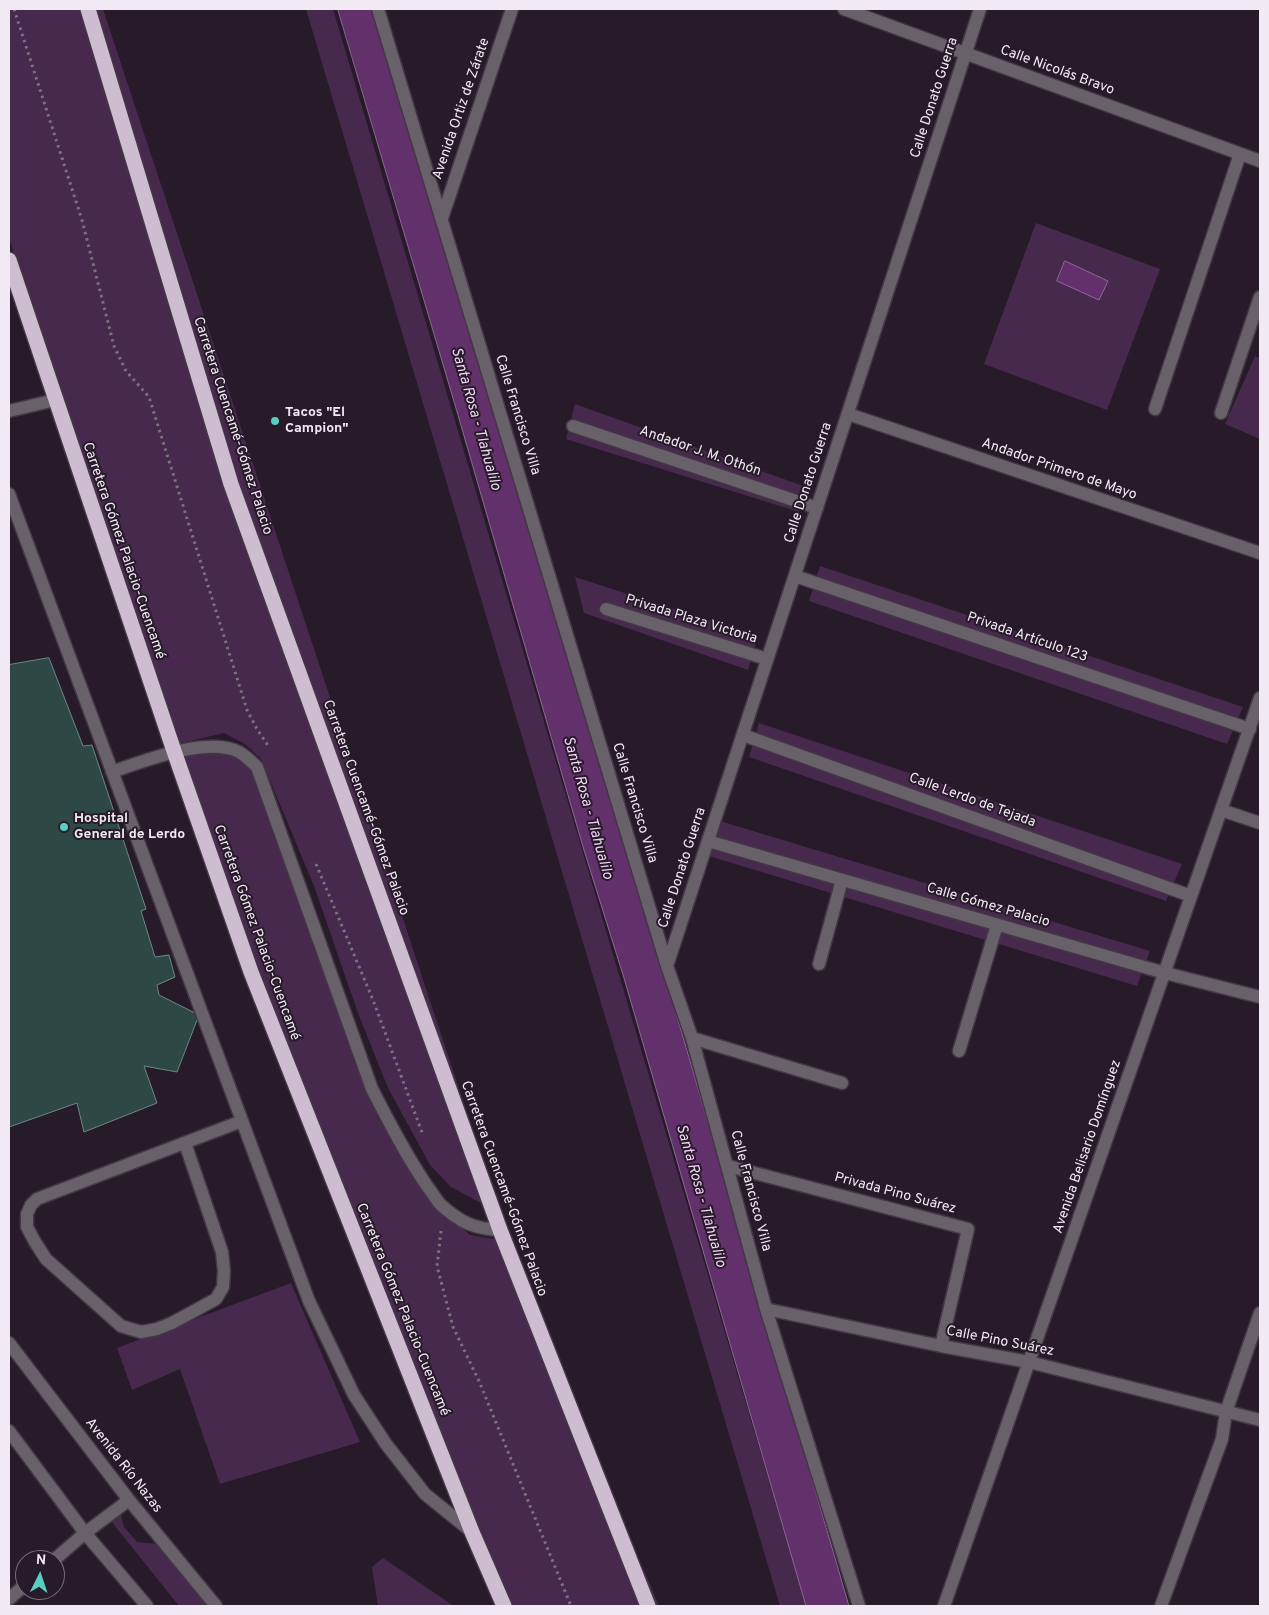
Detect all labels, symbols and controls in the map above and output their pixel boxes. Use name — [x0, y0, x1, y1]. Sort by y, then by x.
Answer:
street label: Calle Donato Guerra — [908, 35, 962, 161]
street label: Avenida Ortiz de Zárate — [430, 36, 494, 182]
street label: Calle Nicolás Bravo — [998, 43, 1116, 99]
street label: Carretera Cuencamé-Gómez Palacio — [189, 315, 275, 537]
water label: Santa Rosa - Tlahualilo — [446, 345, 504, 493]
street label: Calle Francisco Villa — [491, 353, 543, 477]
place label: Tacos "El Campion" — [285, 405, 348, 438]
marker: Tacos "El Campion" — [269, 415, 281, 427]
street label: Calle Donato Guerra — [782, 420, 836, 546]
street label: Andador J. M. Othón — [637, 423, 763, 481]
street label: Andador Primero de Mayo — [979, 436, 1139, 504]
street label: Carretera Gómez Palacio-Cuencamé — [78, 440, 168, 662]
street label: Privada Plaza Victoria — [623, 592, 759, 648]
street label: Privada Artículo 123 — [964, 609, 1090, 667]
street label: Carretera Cuencamé-Gómez Palacio — [318, 698, 412, 918]
water label: Santa Rosa - Tlahualilo — [558, 734, 616, 882]
street label: Calle Francisco Villa — [608, 741, 660, 865]
street label: Calle Lerdo de Tejada — [906, 770, 1038, 832]
street label: Calle Donato Guerra — [656, 805, 710, 931]
place label: Hospital General de Lerdo — [74, 811, 185, 844]
marker: Hospital General de Lerdo — [58, 821, 70, 833]
street label: Carretera Gómez Palacio-Cuencamé — [209, 823, 303, 1043]
street label: Calle Gómez Palacio — [924, 880, 1052, 932]
street label: Avenida Belisario Domínguez — [1050, 1058, 1126, 1236]
street label: Carretera Cuencamé-Gómez Palacio — [456, 1079, 550, 1299]
water label: Santa Rosa - Tlahualilo — [671, 1122, 729, 1270]
street label: Calle Francisco Villa — [726, 1129, 774, 1253]
street label: Privada Pino Suárez — [832, 1170, 958, 1218]
street label: Carretera Gómez Palacio-Cuencamé — [351, 1201, 453, 1419]
street label: Calle Pino Suárez — [945, 1323, 1055, 1361]
street label: Avenida Río Nazas — [81, 1415, 165, 1517]
north arrow — [15, 1550, 65, 1600]
text: N — [35, 1552, 47, 1569]

